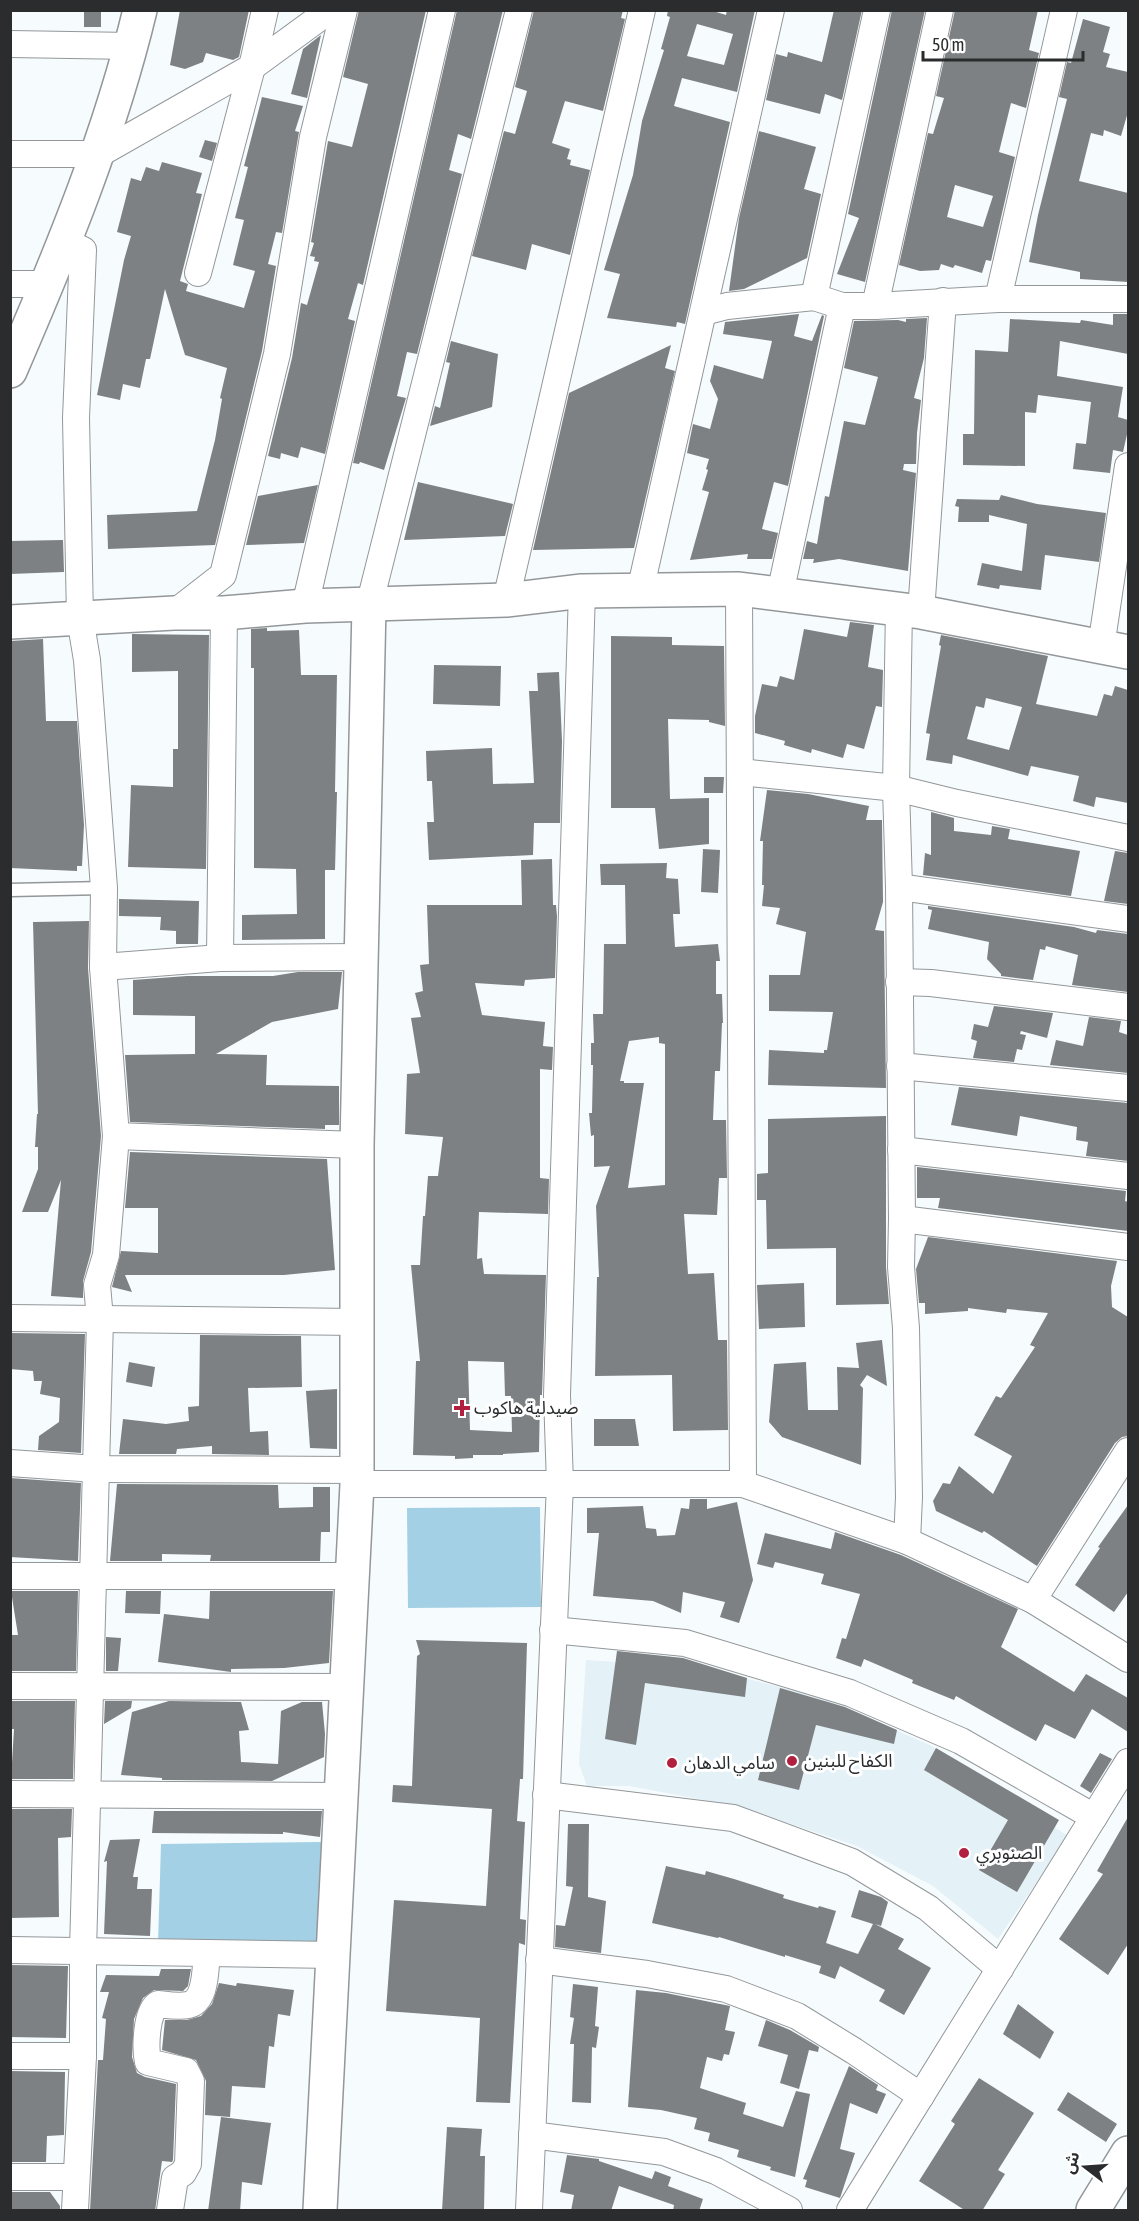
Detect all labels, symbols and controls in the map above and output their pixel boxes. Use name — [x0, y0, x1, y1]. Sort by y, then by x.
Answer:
scale bar — [923, 24, 1084, 62]
text: 50 m — [932, 34, 964, 55]
place label: صيدلية هاكوب — [474, 1397, 579, 1419]
marker: صيدلية هاكوب — [455, 1401, 469, 1415]
place label: الكفاح للبنين — [804, 1750, 893, 1774]
place label: سامي الدهان — [684, 1752, 775, 1776]
marker: الكفاح للبنين — [785, 1754, 799, 1768]
marker: سامي الدهان — [665, 1756, 679, 1770]
place label: الصنوبري — [976, 1842, 1042, 1866]
marker: الصنوبري — [957, 1846, 971, 1860]
north arrow — [1055, 2137, 1115, 2197]
text: ش — [1059, 2149, 1083, 2176]

